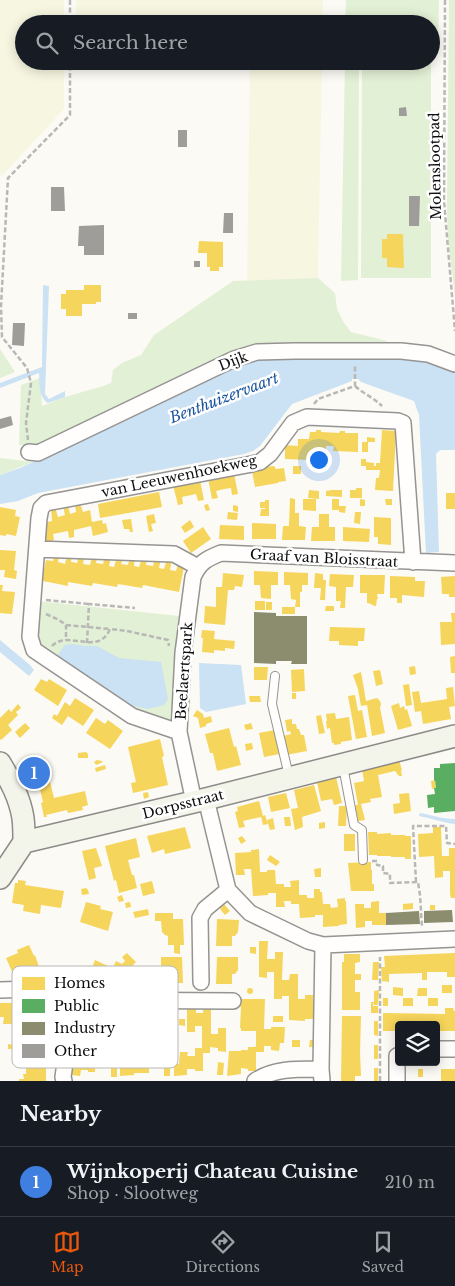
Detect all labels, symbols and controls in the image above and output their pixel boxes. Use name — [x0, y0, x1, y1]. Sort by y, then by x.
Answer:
search box — [15, 15, 440, 70]
icon: search — [33, 29, 61, 57]
text: Search here — [73, 31, 188, 54]
street label: Molenslootpad — [425, 112, 445, 220]
street label: Dijk — [216, 347, 251, 375]
water label: Benthuizervaart — [166, 368, 281, 427]
your location — [306, 447, 332, 473]
street label: van Leeuwenhoekweg — [100, 451, 259, 501]
street label: Graaf van Bloisstraat — [249, 545, 399, 571]
street label: Beelaertspark — [172, 621, 196, 721]
pin: 1 — [18, 754, 50, 792]
street label: Dorpsstraat — [140, 785, 226, 823]
legend — [12, 966, 178, 1068]
text: Homes — [54, 974, 105, 992]
text: Public — [54, 997, 99, 1015]
text: Industry — [54, 1019, 116, 1037]
map controls — [395, 1021, 440, 1066]
button: layers — [395, 1021, 440, 1066]
text: Other — [54, 1042, 97, 1060]
text: Nearby — [20, 1101, 101, 1127]
text: Wijnkoperij Chateau Cuisine — [67, 1160, 358, 1183]
text: 1 — [33, 1172, 39, 1192]
text: 210 m — [385, 1172, 435, 1192]
text: Shop · Slootweg — [67, 1183, 198, 1203]
tab: Map — [51, 1228, 84, 1276]
tab: Directions — [185, 1228, 260, 1276]
tab: Saved — [362, 1228, 404, 1276]

